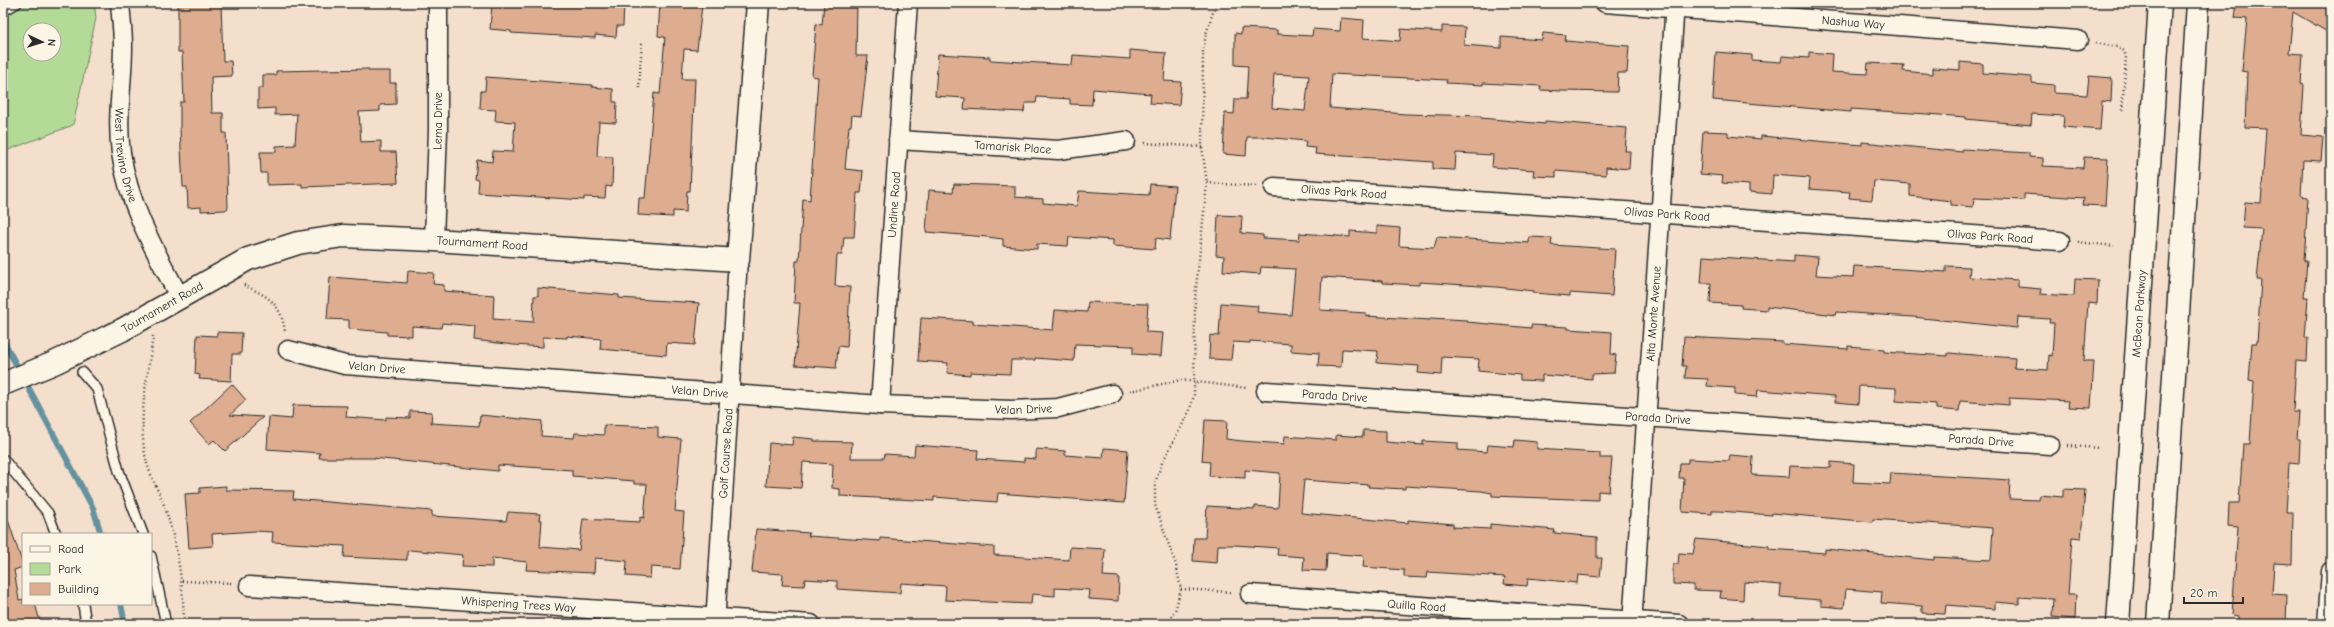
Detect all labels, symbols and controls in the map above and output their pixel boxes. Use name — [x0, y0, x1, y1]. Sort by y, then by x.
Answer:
street label: Nashua Way — [1821, 13, 1886, 32]
north arrow — [22, 22, 62, 62]
text: N — [45, 39, 58, 47]
street label: Lema Drive — [430, 92, 445, 150]
street label: West Trevino Drive — [112, 108, 140, 204]
street label: Tamarisk Place — [974, 138, 1052, 157]
street label: Undine Road — [885, 171, 903, 238]
street label: Olivas Park Road — [1300, 182, 1387, 202]
street label: Olivas Park Road — [1624, 204, 1710, 224]
street label: Olivas Park Road — [1947, 226, 2034, 246]
street label: Tournament Road — [436, 233, 528, 253]
street label: Alta Monte Avenue — [1643, 266, 1664, 362]
street label: McBean Parkway — [2129, 269, 2149, 358]
street label: Tournament Road — [119, 279, 205, 336]
street label: Velan Drive — [348, 358, 406, 376]
street label: Velan Drive — [671, 382, 729, 401]
street label: Parada Drive — [1302, 387, 1368, 405]
street label: Velan Drive — [995, 401, 1052, 417]
street label: Golf Course Road — [716, 408, 736, 499]
street label: Parada Drive — [1625, 409, 1691, 427]
street label: Parada Drive — [1948, 431, 2015, 450]
legend — [22, 533, 152, 605]
text: Road — [58, 542, 84, 556]
text: Park — [58, 562, 81, 576]
scale bar — [2184, 579, 2243, 605]
text: Building — [58, 582, 99, 596]
text: 20 m — [2190, 586, 2218, 600]
street label: Whispering Trees Way — [461, 593, 577, 615]
street label: Quilla Road — [1387, 597, 1446, 615]

